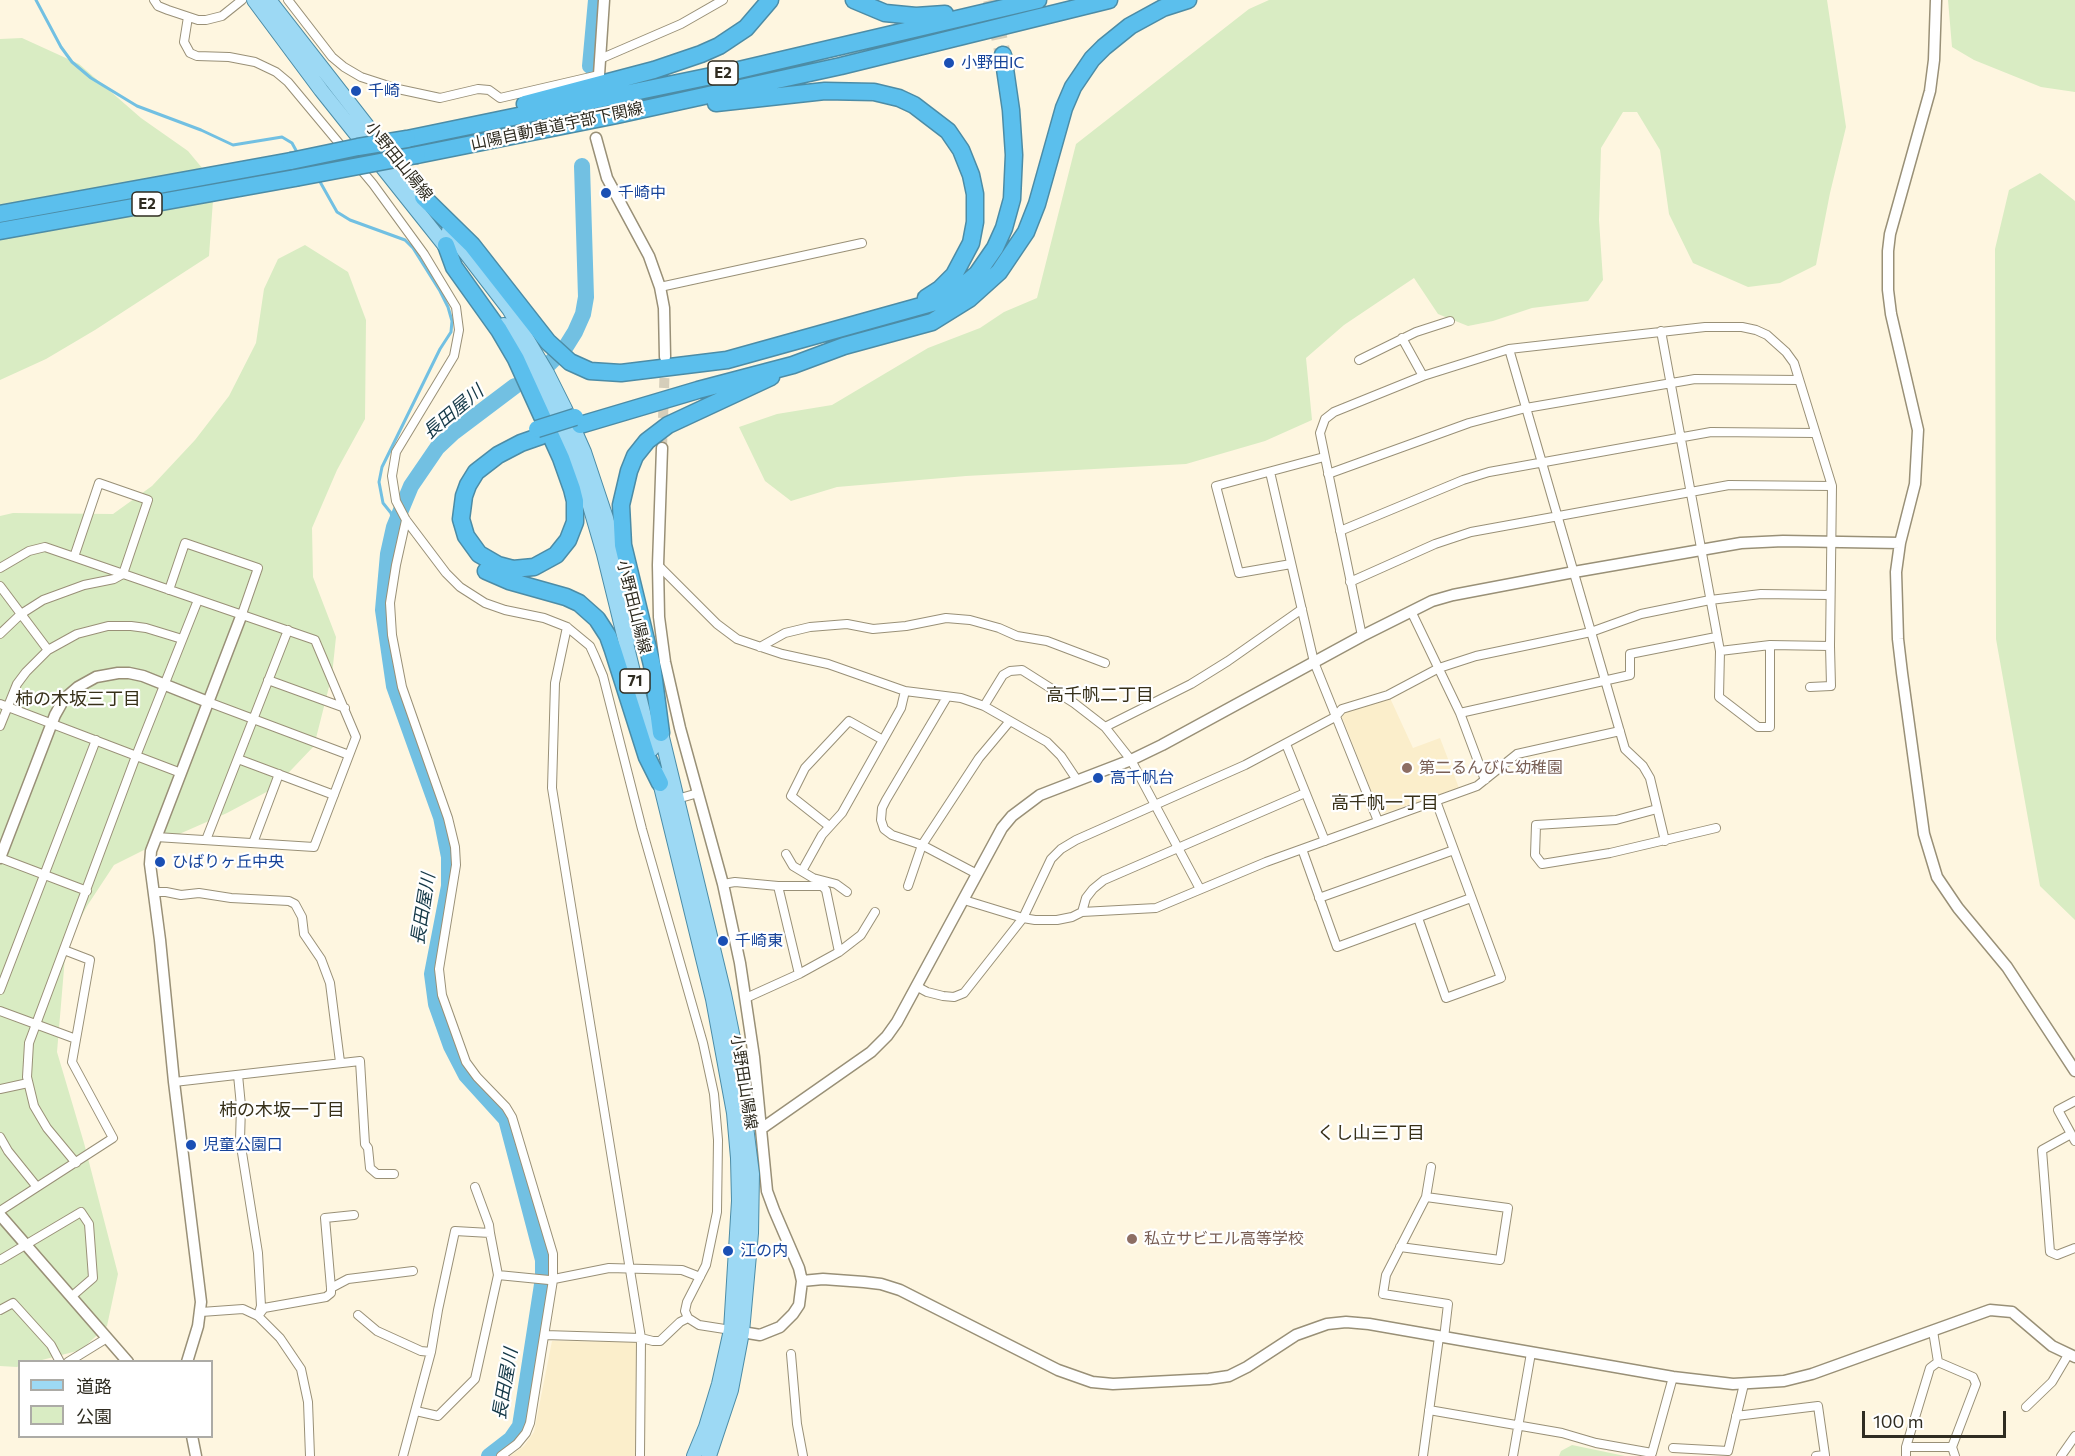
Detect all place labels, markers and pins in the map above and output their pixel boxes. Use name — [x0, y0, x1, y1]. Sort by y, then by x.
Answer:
place label: 小野田IC — [961, 53, 1024, 73]
marker: 小野田IC — [942, 56, 956, 70]
place label: 千崎 — [368, 81, 400, 101]
marker: 千崎 — [349, 84, 363, 98]
place label: 千崎中 — [618, 183, 666, 203]
marker: 千崎中 — [599, 186, 613, 200]
place label: 第二るんびに幼稚園 — [1419, 758, 1563, 778]
marker: 第二るんびに幼稚園 — [1400, 761, 1414, 775]
place label: 高千帆台 — [1110, 768, 1174, 788]
marker: 高千帆台 — [1091, 771, 1105, 785]
place label: ひばりヶ丘中央 — [172, 852, 284, 872]
marker: ひばりヶ丘中央 — [153, 855, 167, 869]
place label: 千崎東 — [735, 931, 783, 951]
marker: 千崎東 — [716, 934, 730, 948]
place label: 児童公園口 — [203, 1135, 283, 1155]
marker: 児童公園口 — [184, 1138, 198, 1152]
place label: 私立サビエル高等学校 — [1144, 1229, 1304, 1249]
marker: 私立サビエル高等学校 — [1125, 1232, 1139, 1246]
place label: 江の内 — [740, 1241, 788, 1261]
marker: 江の内 — [721, 1244, 735, 1258]

